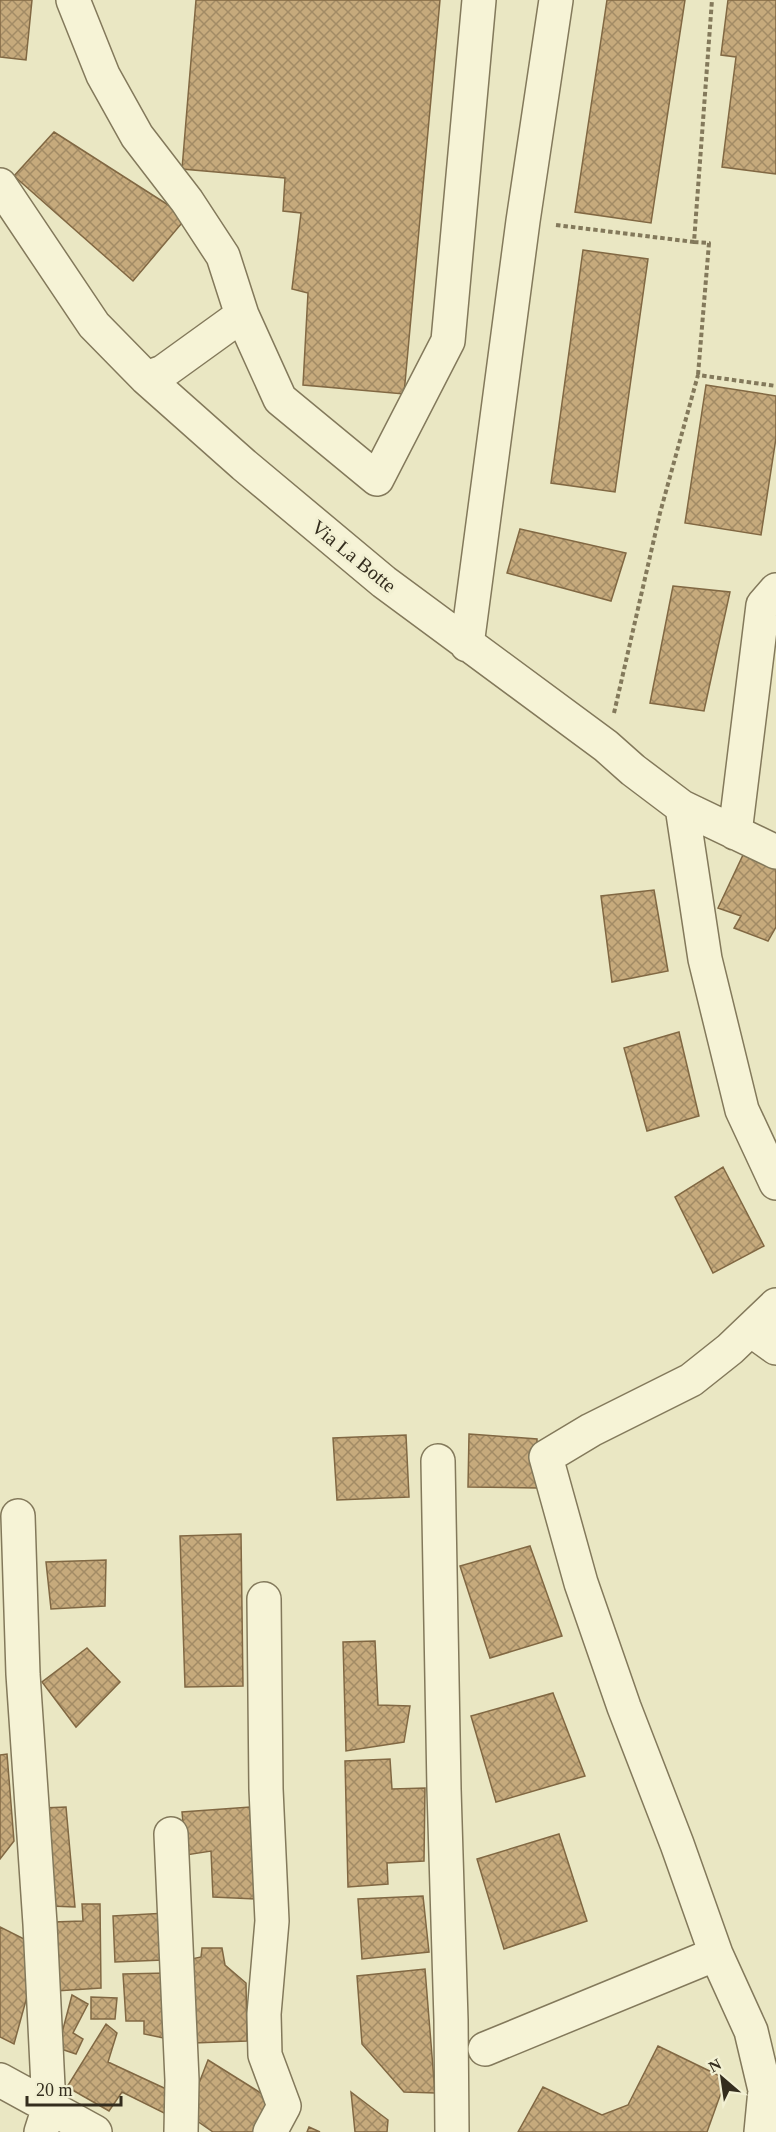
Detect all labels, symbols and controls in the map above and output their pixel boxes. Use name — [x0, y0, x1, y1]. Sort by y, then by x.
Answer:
street label: Via La Botte — [307, 515, 401, 597]
north arrow — [692, 2048, 752, 2108]
text: N — [706, 2055, 725, 2076]
scale bar — [27, 2069, 122, 2107]
text: 20 m — [36, 2080, 73, 2100]

